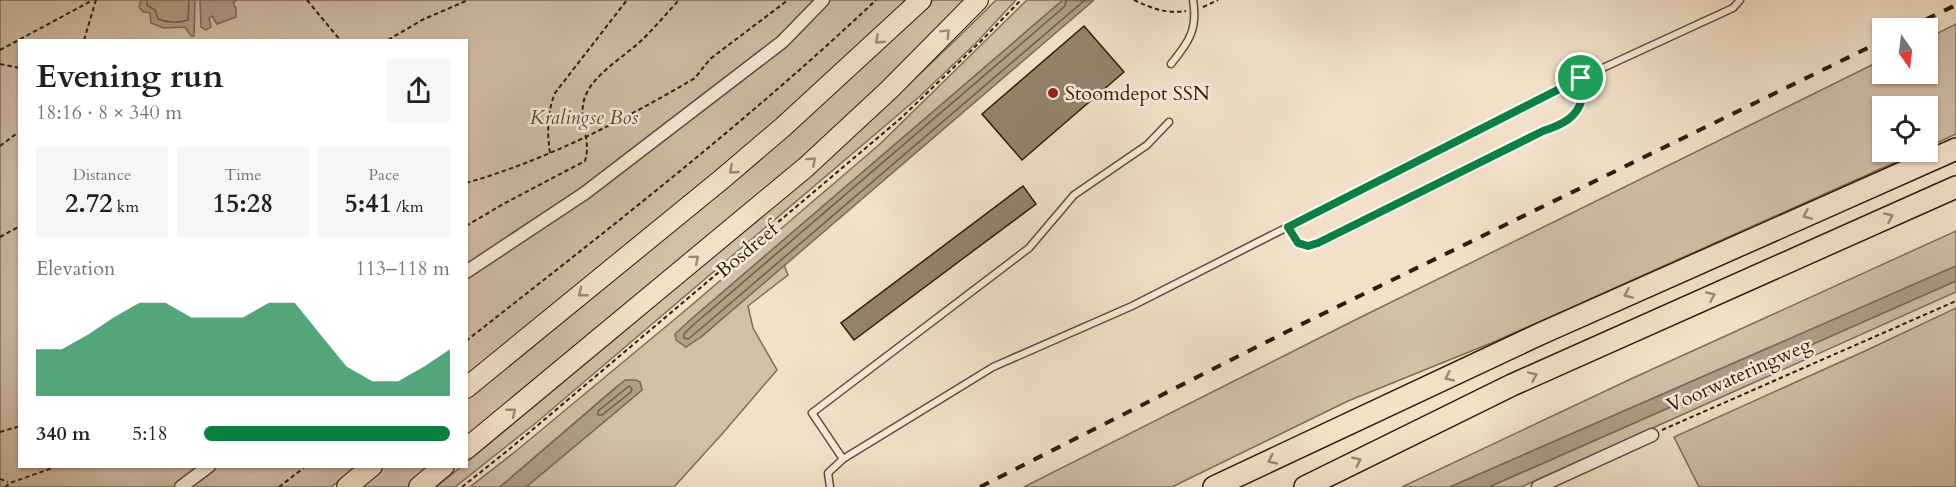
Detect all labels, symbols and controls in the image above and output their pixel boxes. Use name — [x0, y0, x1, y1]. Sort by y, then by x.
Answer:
north arrow — [1872, 18, 1938, 84]
map controls — [1872, 18, 1938, 162]
one-way arrow — [939, 30, 950, 41]
one-way arrow — [875, 33, 885, 44]
pin — [1555, 52, 1606, 103]
text: Evening run — [36, 54, 224, 99]
button: share — [387, 59, 450, 122]
icon: arrive — [1564, 61, 1597, 94]
place label: Stoomdepot SSN — [1065, 80, 1210, 107]
marker: Stoomdepot SSN — [1046, 86, 1060, 100]
button: locate — [1872, 96, 1938, 162]
text: 18:16 · 8 × 340 m — [36, 99, 182, 126]
park label: Kralingse Bos — [530, 104, 638, 131]
one-way arrow — [805, 157, 816, 168]
one-way arrow — [729, 162, 740, 173]
text: Distance — [73, 164, 131, 186]
text: Time — [224, 164, 262, 186]
text: Pace — [369, 164, 399, 186]
text: 2.72 — [65, 186, 113, 221]
text: 15:28 — [213, 186, 273, 221]
text: 5:41 — [344, 186, 392, 221]
text: km — [113, 196, 139, 218]
text: /km — [392, 196, 424, 218]
one-way arrow — [1802, 208, 1813, 220]
one-way arrow — [1882, 212, 1893, 224]
street label: Bosdreef — [710, 214, 786, 284]
text: Elevation — [36, 255, 115, 282]
text: 113–118 m — [355, 255, 450, 282]
one-way arrow — [688, 256, 699, 267]
one-way arrow — [578, 286, 589, 297]
one-way arrow — [1624, 287, 1635, 299]
one-way arrow — [1704, 291, 1715, 303]
street label: Voorwateringweg — [1662, 331, 1816, 419]
one-way arrow — [1444, 369, 1455, 381]
one-way arrow — [1526, 371, 1537, 383]
one-way arrow — [505, 408, 516, 419]
text: 340 m — [36, 420, 91, 447]
text: 5:18 — [132, 420, 168, 447]
one-way arrow — [1268, 452, 1279, 464]
one-way arrow — [1351, 457, 1362, 468]

